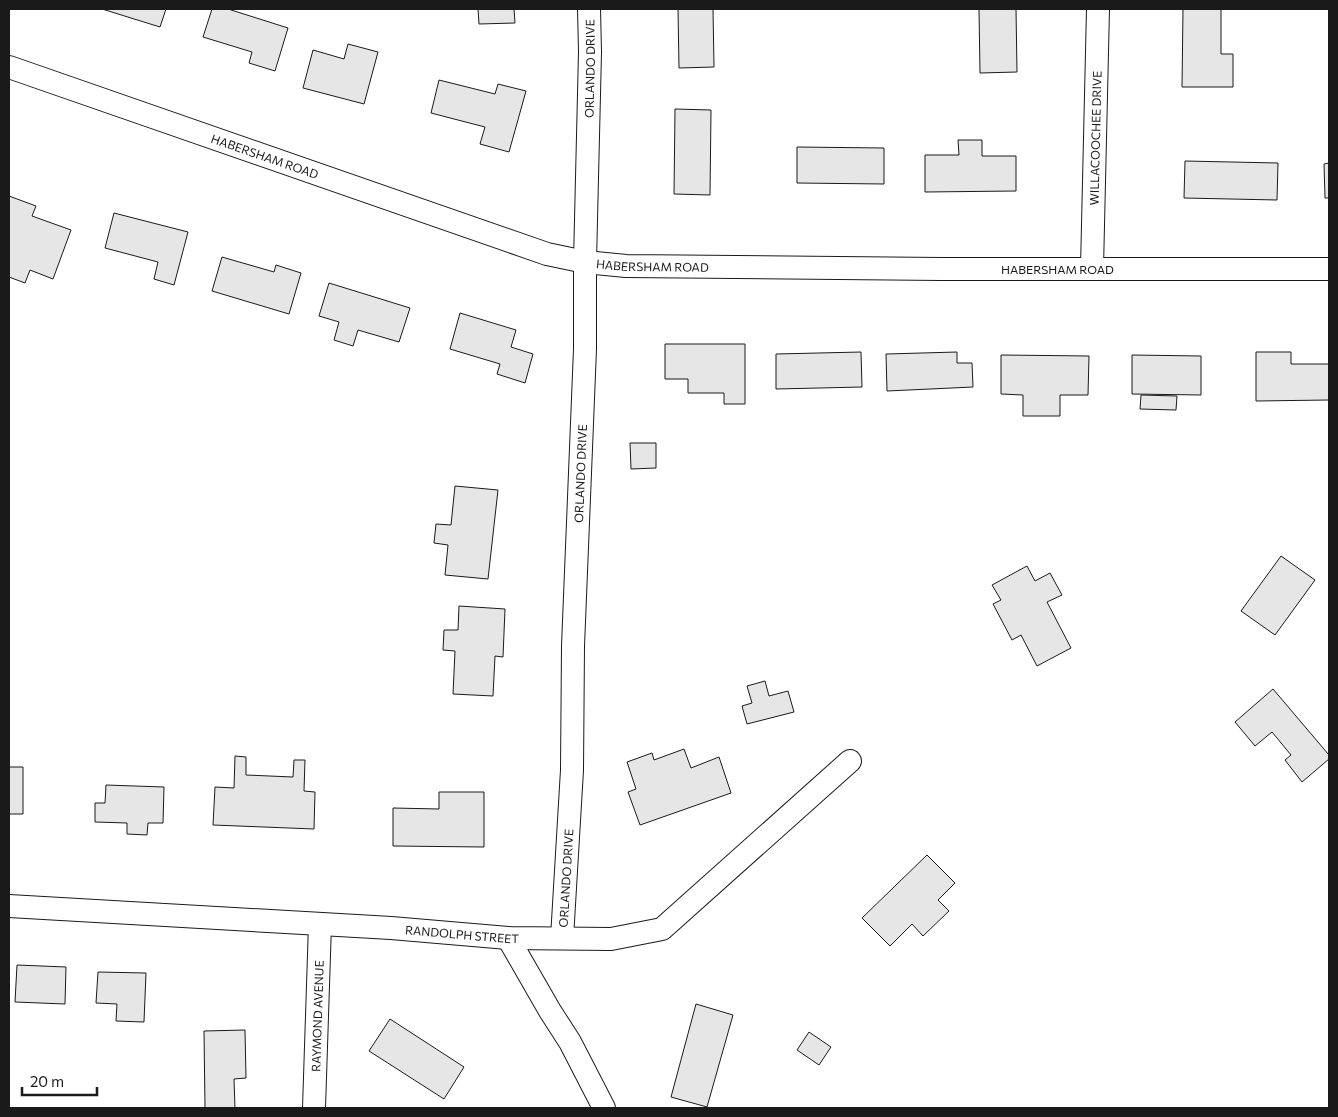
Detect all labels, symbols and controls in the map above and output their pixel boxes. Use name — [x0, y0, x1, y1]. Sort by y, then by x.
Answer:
street label: ORLANDO DRIVE — [581, 19, 597, 118]
street label: WILLACOOCHEE DRIVE — [1086, 71, 1104, 205]
street label: HABERSHAM ROAD — [209, 131, 321, 181]
street label: HABERSHAM ROAD — [595, 256, 709, 274]
street label: HABERSHAM ROAD — [1001, 262, 1114, 276]
street label: ORLANDO DRIVE — [571, 424, 589, 523]
street label: ORLANDO DRIVE — [556, 828, 575, 928]
street label: RANDOLPH STREET — [405, 922, 519, 945]
street label: RAYMOND AVENUE — [308, 960, 326, 1072]
scale bar — [22, 1064, 98, 1096]
text: 20 m — [30, 1072, 64, 1090]

